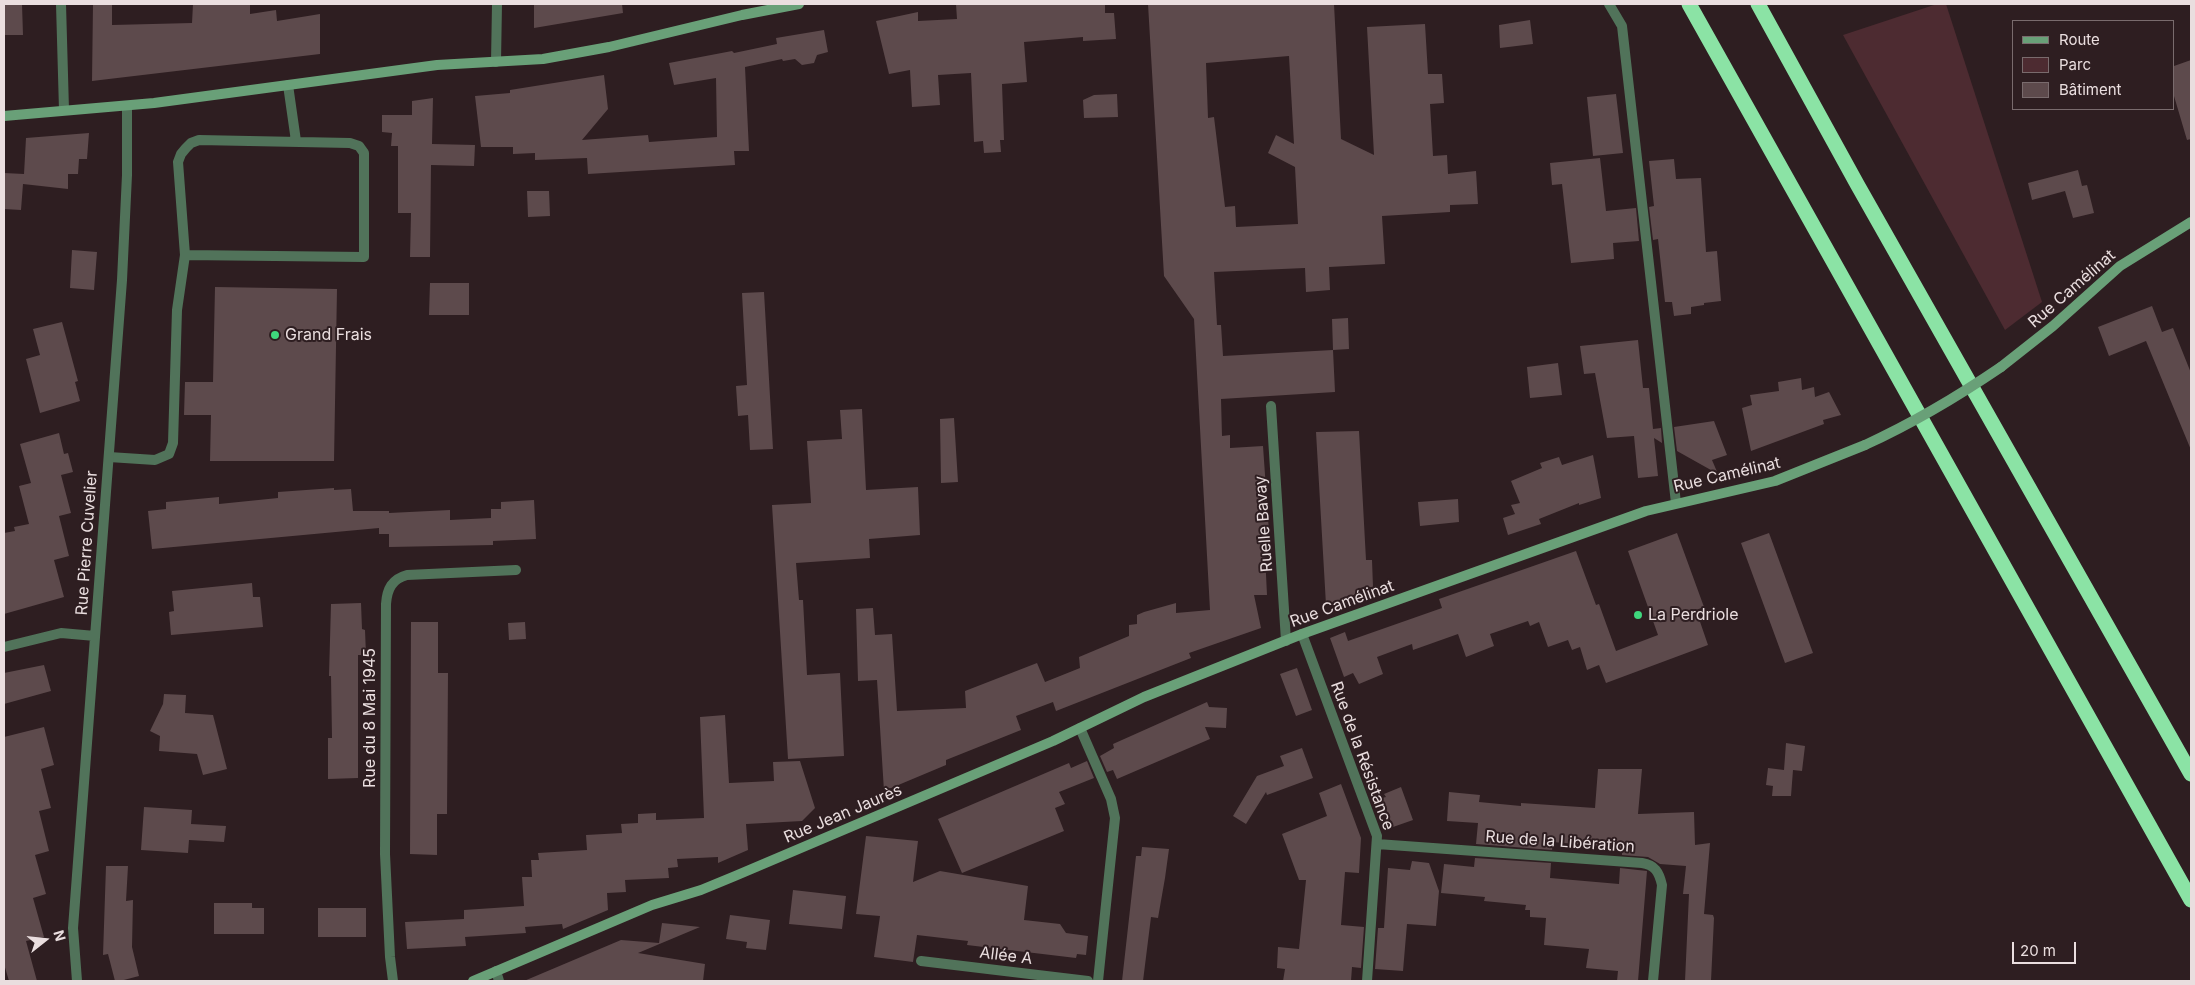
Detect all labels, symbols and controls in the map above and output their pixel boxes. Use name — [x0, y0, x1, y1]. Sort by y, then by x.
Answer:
legend — [2012, 20, 2175, 110]
text: Route — [2059, 30, 2100, 49]
text: Parc — [2059, 55, 2091, 74]
text: Bâtiment — [2059, 80, 2121, 99]
street label: Rue Camélinat — [2025, 246, 2119, 332]
place label: Grand Frais — [285, 325, 372, 345]
marker: Grand Frais — [269, 329, 281, 341]
street label: Rue Camélinat — [1672, 453, 1782, 497]
street label: Rue Pierre Cuvelier — [72, 470, 102, 616]
street label: Ruelle Bavay — [1251, 475, 1277, 573]
street label: Rue Camélinat — [1287, 576, 1397, 632]
place label: La Perdriole — [1648, 605, 1738, 625]
marker: La Perdriole — [1632, 609, 1644, 621]
street label: Rue du 8 Mai 1945 — [360, 648, 380, 788]
street label: Rue de la Résistance — [1326, 679, 1398, 833]
street label: Rue Jean Jaurès — [781, 780, 905, 848]
street label: Rue de la Libération — [1485, 827, 1635, 857]
north arrow — [20, 915, 70, 965]
text: N — [50, 928, 70, 943]
scale bar — [2015, 932, 2079, 964]
text: 20 m — [2020, 941, 2056, 960]
street label: Allée A — [979, 943, 1033, 969]

